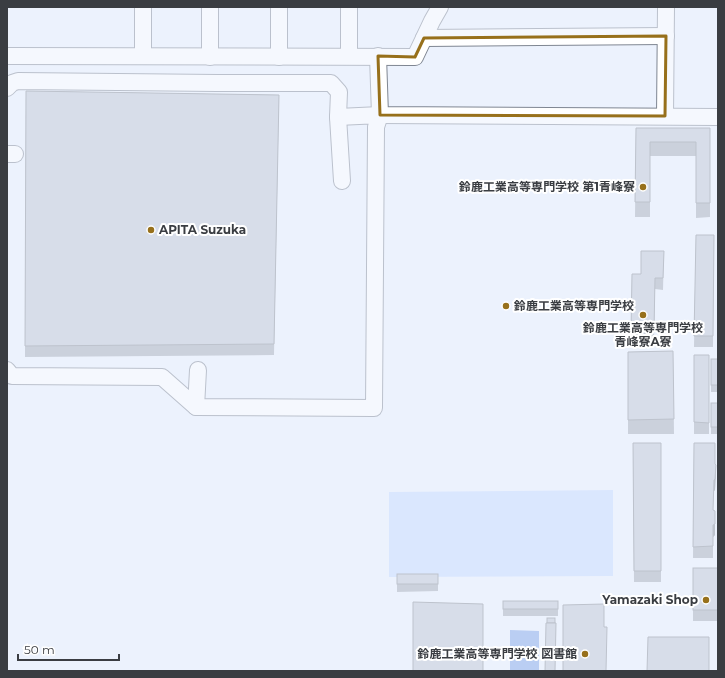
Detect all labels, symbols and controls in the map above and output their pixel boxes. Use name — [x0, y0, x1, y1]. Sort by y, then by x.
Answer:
place label: 鈴鹿工業高等専門学校 第1青峰寮 — [458, 179, 635, 194]
marker: 鈴鹿工業高等専門学校 第1青峰寮 — [638, 182, 648, 192]
place label: APITA Suzuka — [158, 222, 246, 237]
marker: APITA Suzuka — [146, 225, 156, 235]
place label: 鈴鹿工業高等専門学校 — [513, 298, 634, 313]
marker: 鈴鹿工業高等専門学校 — [501, 301, 511, 311]
marker: 鈴鹿工業高等専門学校 青峰寮A寮 — [638, 310, 648, 320]
place label: 鈴鹿工業高等専門学校 青峰寮A寮 — [582, 320, 703, 349]
place label: Yamazaki Shop — [601, 592, 698, 607]
marker: Yamazaki Shop — [701, 595, 711, 605]
scale bar — [18, 636, 119, 662]
text: 50 m — [24, 642, 55, 657]
place label: 鈴鹿工業高等専門学校 図書館 — [417, 646, 577, 661]
marker: 鈴鹿工業高等専門学校 図書館 — [580, 649, 590, 659]

